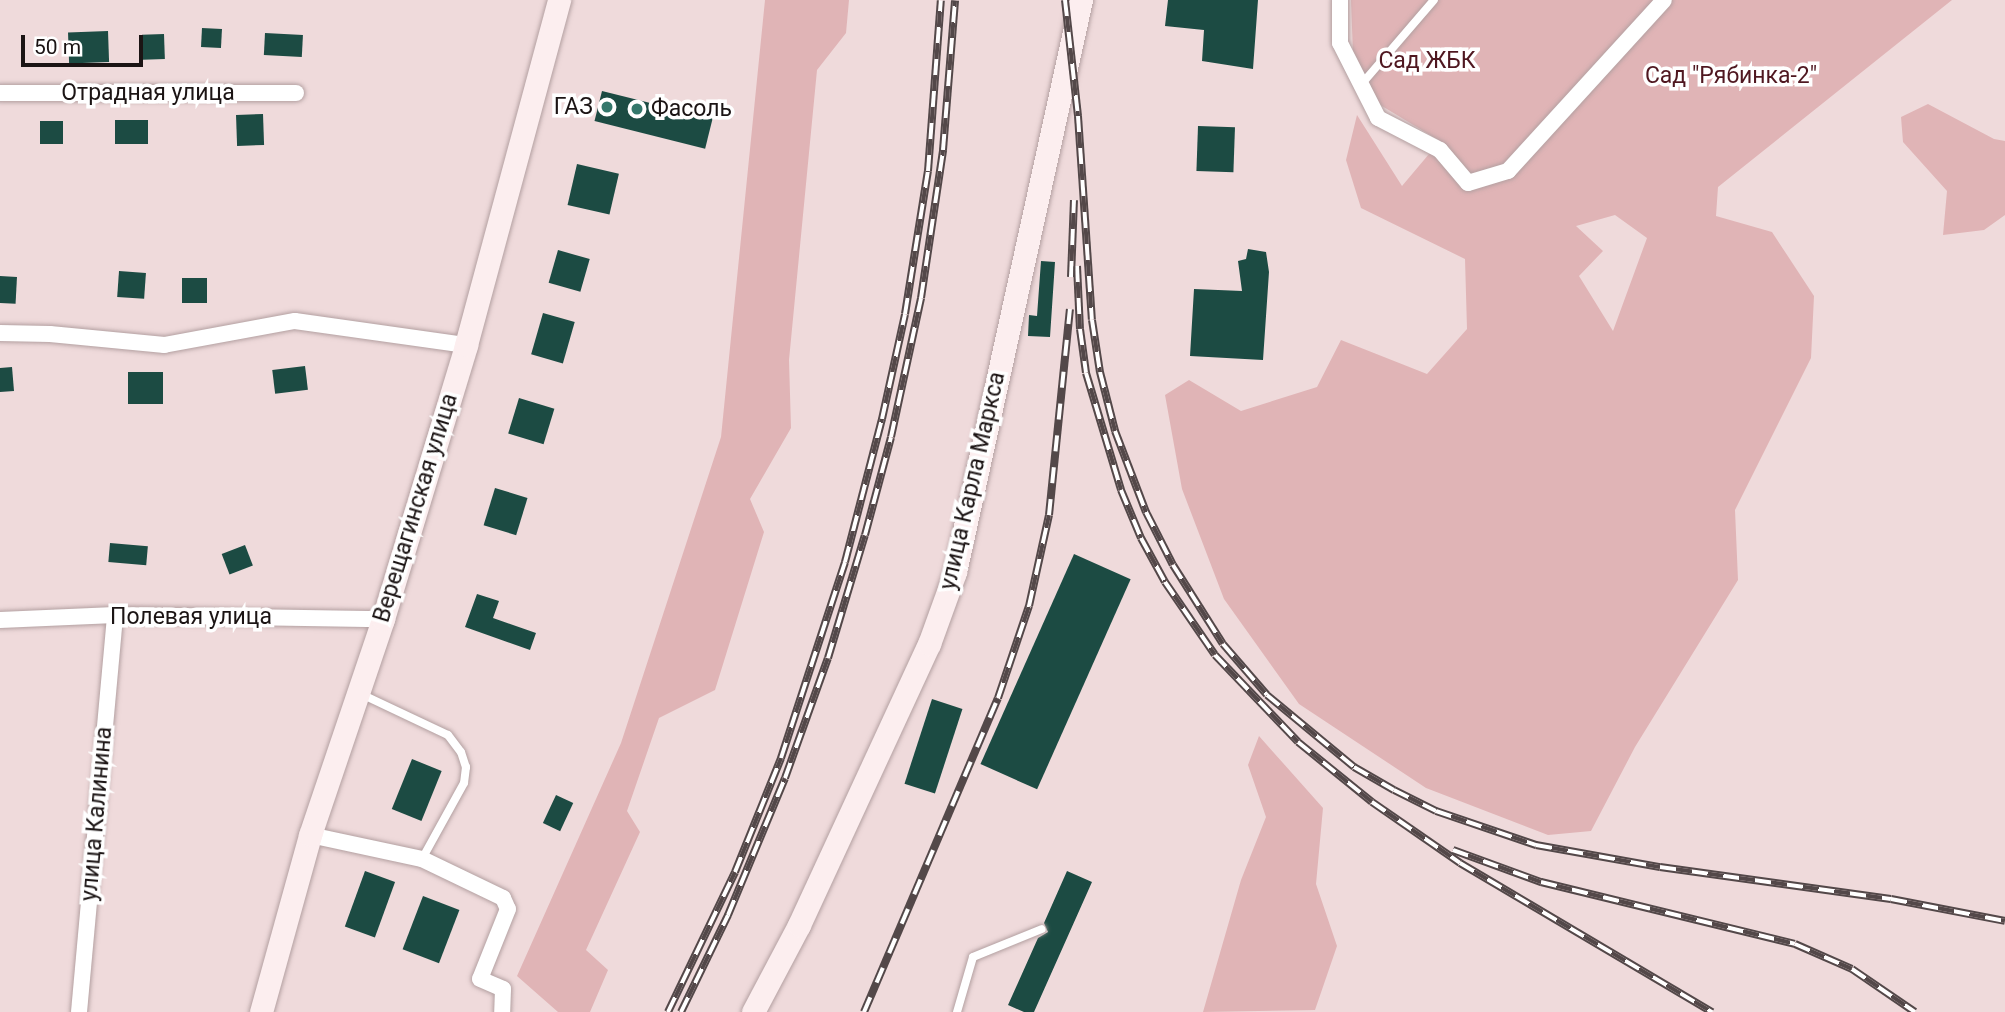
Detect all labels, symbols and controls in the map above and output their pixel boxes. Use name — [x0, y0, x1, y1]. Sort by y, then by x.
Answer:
scale bar — [24, 21, 147, 65]
text: 50 m — [34, 35, 81, 59]
park label: Сад ЖБК — [1378, 47, 1476, 75]
park label: Сад "Рябинка-2" — [1645, 62, 1817, 90]
street label: Отрадная улица — [61, 79, 235, 107]
place label: ГАЗ — [554, 93, 593, 121]
place label: Фасоль — [651, 95, 732, 123]
marker: ГАЗ — [599, 99, 615, 115]
marker: Фасоль — [629, 101, 645, 117]
street label: улица Карла Маркса — [935, 369, 1011, 593]
street label: Верещагинская улица — [368, 390, 464, 626]
street label: Полевая улица — [110, 603, 272, 631]
street label: улица Калинина — [76, 726, 118, 902]

